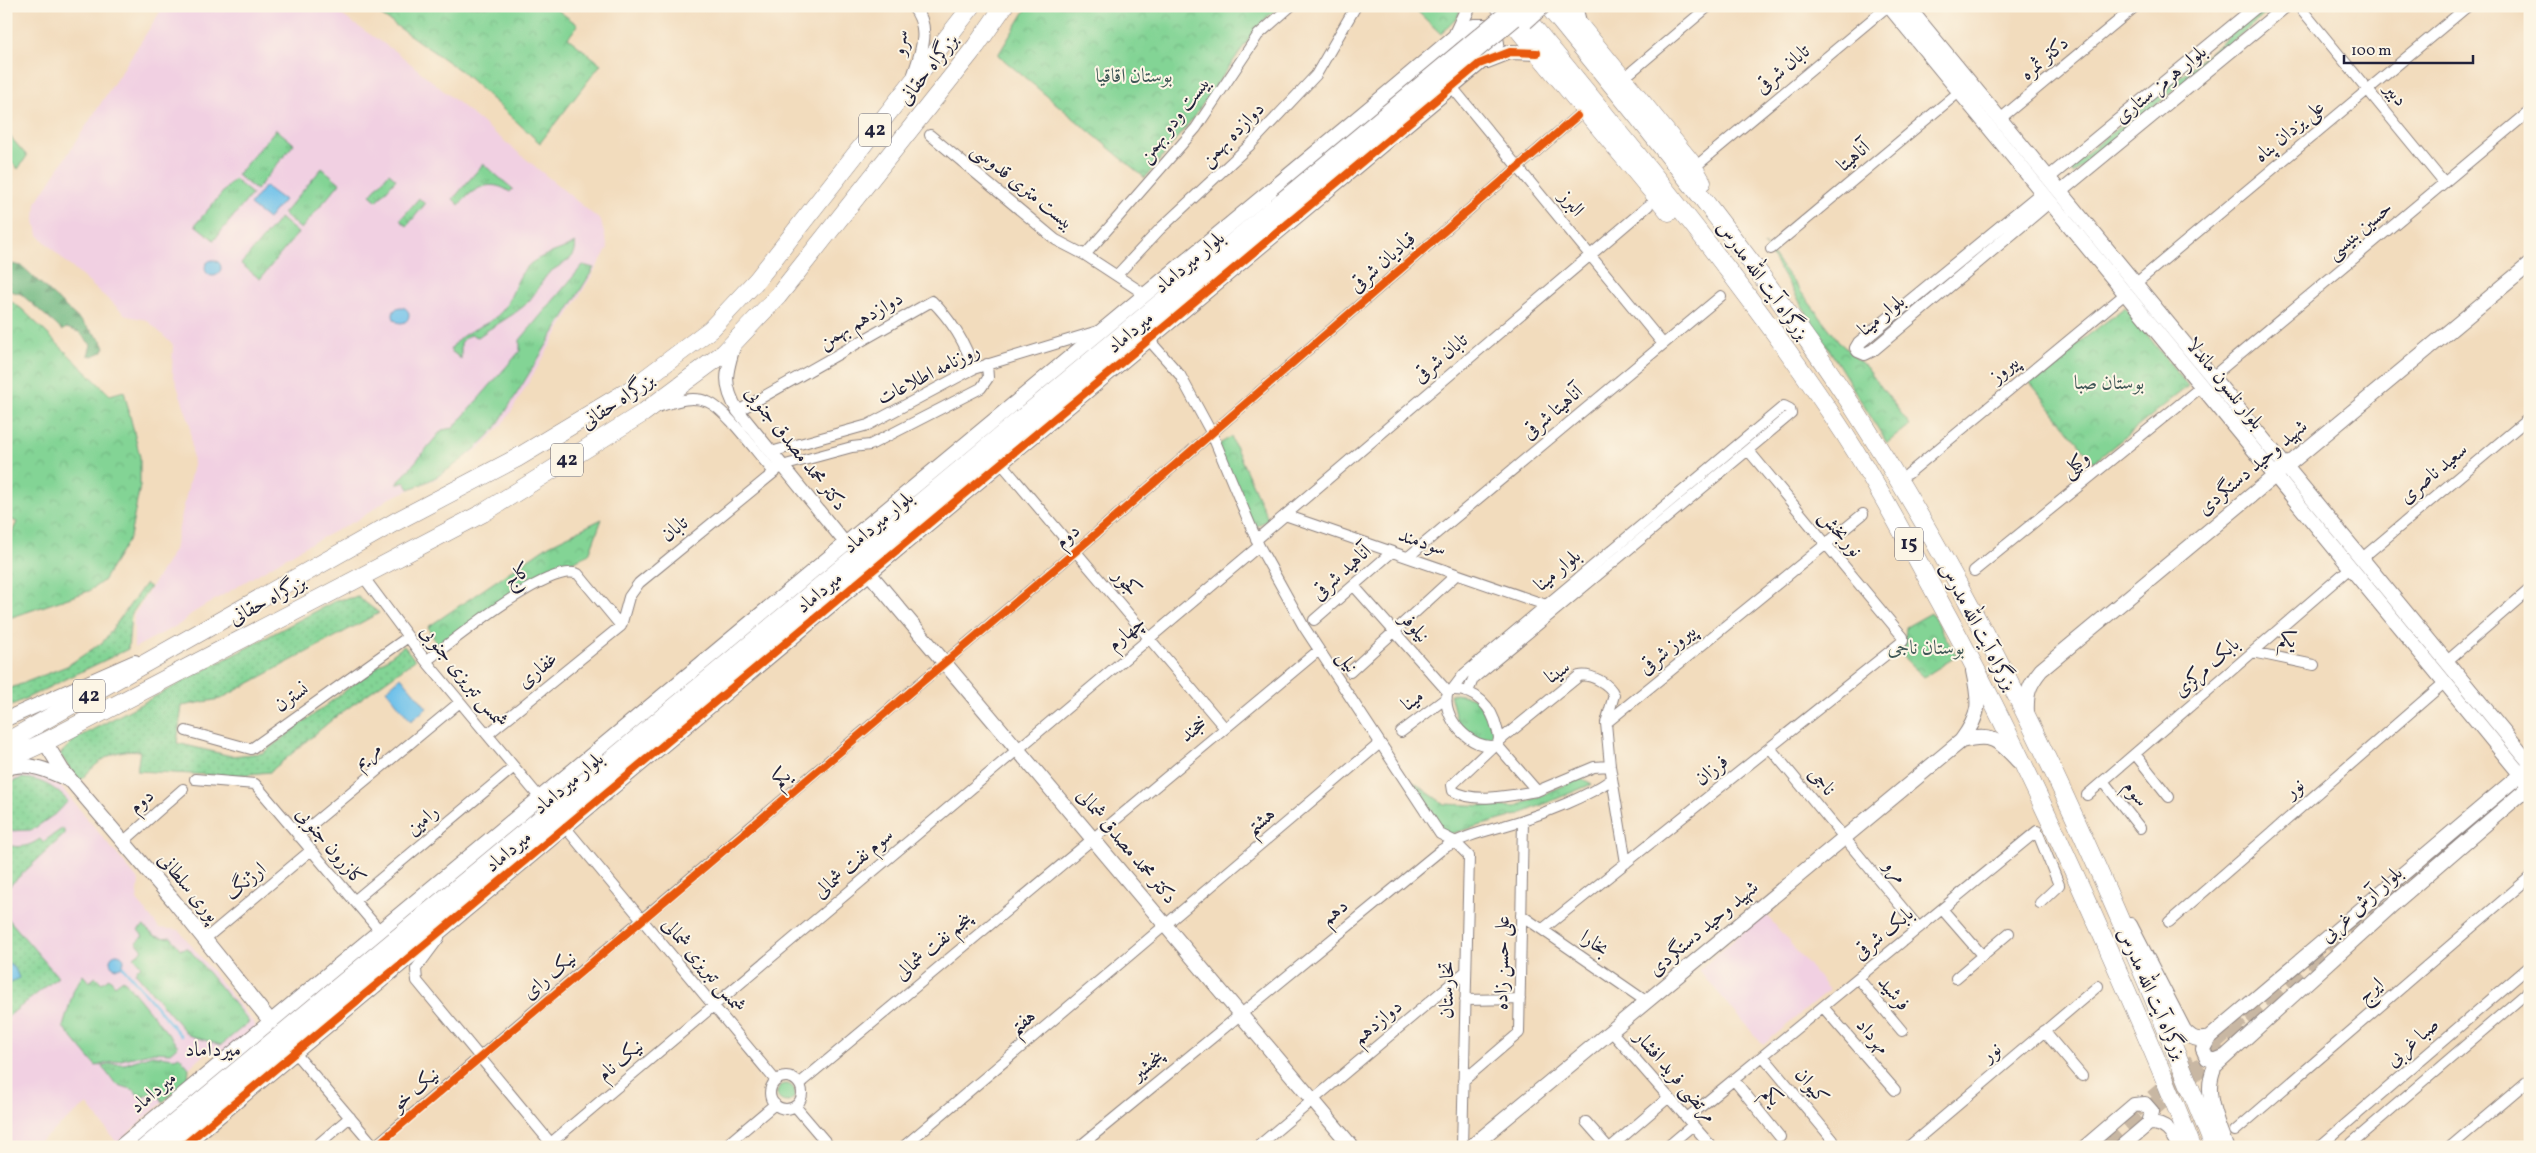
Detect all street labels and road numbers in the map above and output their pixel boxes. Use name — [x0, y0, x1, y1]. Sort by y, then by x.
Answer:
street label: بزرگراه حقانی — [891, 27, 966, 112]
street label: سرو — [885, 28, 916, 60]
street label: دکتر ثمره — [2014, 30, 2076, 88]
street label: تابان شرقی — [1749, 38, 1817, 101]
street label: بلوار هرمز ستاری — [2109, 39, 2213, 131]
street label: بیست ودو بهمن — [1132, 71, 1218, 169]
street label: دبیر — [2375, 75, 2413, 113]
street label: علی یزدان پناه — [2249, 94, 2331, 170]
street label: دوازده بهمن — [1194, 96, 1272, 174]
road number: 42 — [859, 114, 891, 146]
street label: آناهیتا — [1831, 133, 1879, 179]
street label: بیست متری قدوسی — [964, 137, 1080, 237]
street label: البرز — [1550, 183, 1590, 223]
street label: حسین بنیسی — [2321, 195, 2399, 267]
street label: بزرگراه آیت الله مدرس — [1709, 214, 1818, 347]
street label: بلوار میرداماد — [1148, 225, 1232, 301]
street label: قبادیان شرقی — [1343, 226, 1423, 300]
street label: دوازدهم بهمن — [813, 285, 910, 359]
street label: بلوار مینا — [1852, 288, 1912, 344]
street label: میرداماد — [1102, 305, 1160, 361]
street label: تابان شرقی — [1407, 327, 1475, 390]
street label: بلوار نلسون ماندلا — [2178, 332, 2270, 436]
street label: روزنامه اطلاعات — [873, 337, 985, 413]
street label: پیروز — [1983, 349, 2027, 392]
street label: بزرگراه حقانی — [575, 366, 661, 437]
street label: آناهیتا شرقی — [1516, 377, 1592, 447]
street label: دکتر محمد مصدق جنوبی — [737, 381, 853, 517]
street label: شهید وحید دستگردی — [2192, 413, 2314, 523]
street label: سعید ناصری — [2393, 437, 2475, 511]
road number: 42 — [551, 444, 583, 476]
street label: وكيلی — [2056, 445, 2096, 485]
street label: بلوار میرداماد — [837, 485, 921, 561]
street label: نوربخش — [1812, 504, 1868, 564]
street label: تابان — [655, 510, 695, 550]
street label: دوم — [1049, 518, 1088, 558]
street label: سودمند — [1394, 522, 1450, 564]
road number: 15 — [1895, 528, 1923, 560]
street label: آناهید شرقی — [1306, 537, 1380, 608]
street label: بلوار مینا — [1528, 543, 1588, 599]
street label: بزرگراه آیت الله مدرس — [1931, 556, 2026, 697]
street label: کاج — [498, 557, 539, 597]
street label: کجور — [1104, 562, 1146, 604]
street label: میرداماد — [791, 565, 849, 621]
street label: بزرگراه حقانی — [224, 568, 312, 633]
street label: نیلوفر — [1391, 605, 1435, 650]
street label: چهارم — [1102, 610, 1154, 660]
street label: پیروز شرقی — [1633, 617, 1704, 682]
street label: شمس تبریزی جنوبی — [412, 619, 514, 735]
street label: یکم — [2275, 625, 2300, 660]
street label: بابک مرکزی — [2168, 631, 2246, 705]
street label: نیل — [1329, 645, 1365, 679]
street label: غفارى — [512, 646, 564, 696]
street label: سینا — [1540, 654, 1576, 692]
street label: نسترن — [269, 676, 315, 720]
road number: 42 — [73, 679, 105, 712]
street label: مینا — [1396, 683, 1430, 719]
street label: خجند — [1174, 710, 1214, 750]
street label: مریم — [347, 736, 390, 778]
street label: بلوار میرداماد — [527, 746, 611, 822]
street label: فرزان — [1689, 749, 1735, 793]
street label: ناجی — [1801, 761, 1842, 803]
street label: یکم — [766, 762, 801, 798]
street label: نور — [2277, 772, 2311, 807]
street label: سوم — [2114, 775, 2154, 815]
street label: دوم — [123, 783, 162, 823]
street label: دکتر محمد مصدق شمالی — [1069, 783, 1183, 911]
street label: رامین — [400, 799, 446, 843]
street label: کازرون جنوبی — [288, 801, 372, 893]
street label: هشتم — [1240, 801, 1285, 846]
street label: سوم نفت شمالی — [808, 822, 902, 908]
street label: میرداماد — [480, 824, 538, 880]
street label: پوری سلطانی — [150, 847, 226, 930]
street label: مرو — [1875, 852, 1914, 890]
street label: ارژنگ — [218, 855, 273, 908]
street label: بلوار آرش غربی — [2314, 860, 2410, 950]
street label: شهید وحید دستگردی — [1643, 874, 1765, 984]
street label: دهم — [1315, 893, 1357, 935]
street label: بابک شرقی — [1848, 901, 1920, 967]
street label: پنجم نفت شمالی — [889, 905, 982, 990]
street label: شمس تبریزی شمالی — [654, 912, 752, 1020]
street label: علی حسن زاده — [1488, 915, 1518, 1011]
street label: بزرگراه آیت الله مدرس — [2109, 922, 2196, 1065]
street label: بخارا — [1574, 924, 1614, 964]
street label: نیک رای — [517, 945, 583, 1007]
street label: تخارستان — [1433, 961, 1463, 1019]
street label: فرشید — [1870, 970, 1916, 1018]
street label: ایرج — [2352, 972, 2392, 1012]
street label: دوازدهم — [1347, 994, 1411, 1055]
street label: هفتم — [1003, 1003, 1045, 1046]
street label: صبا غربی — [2380, 1012, 2446, 1074]
street label: مهرداد — [1848, 1013, 1896, 1061]
street label: مرتضی فرید افشار — [1626, 1023, 1723, 1129]
street label: نیک نام — [592, 1033, 652, 1090]
street label: نور — [1974, 1036, 2008, 1071]
street label: پنجشیر — [1124, 1043, 1172, 1090]
street label: نیک خو — [384, 1061, 446, 1120]
street label: کیوان — [1787, 1062, 1835, 1112]
street label: میرداماد — [125, 1065, 183, 1121]
street label: یکم — [1752, 1081, 1788, 1115]

